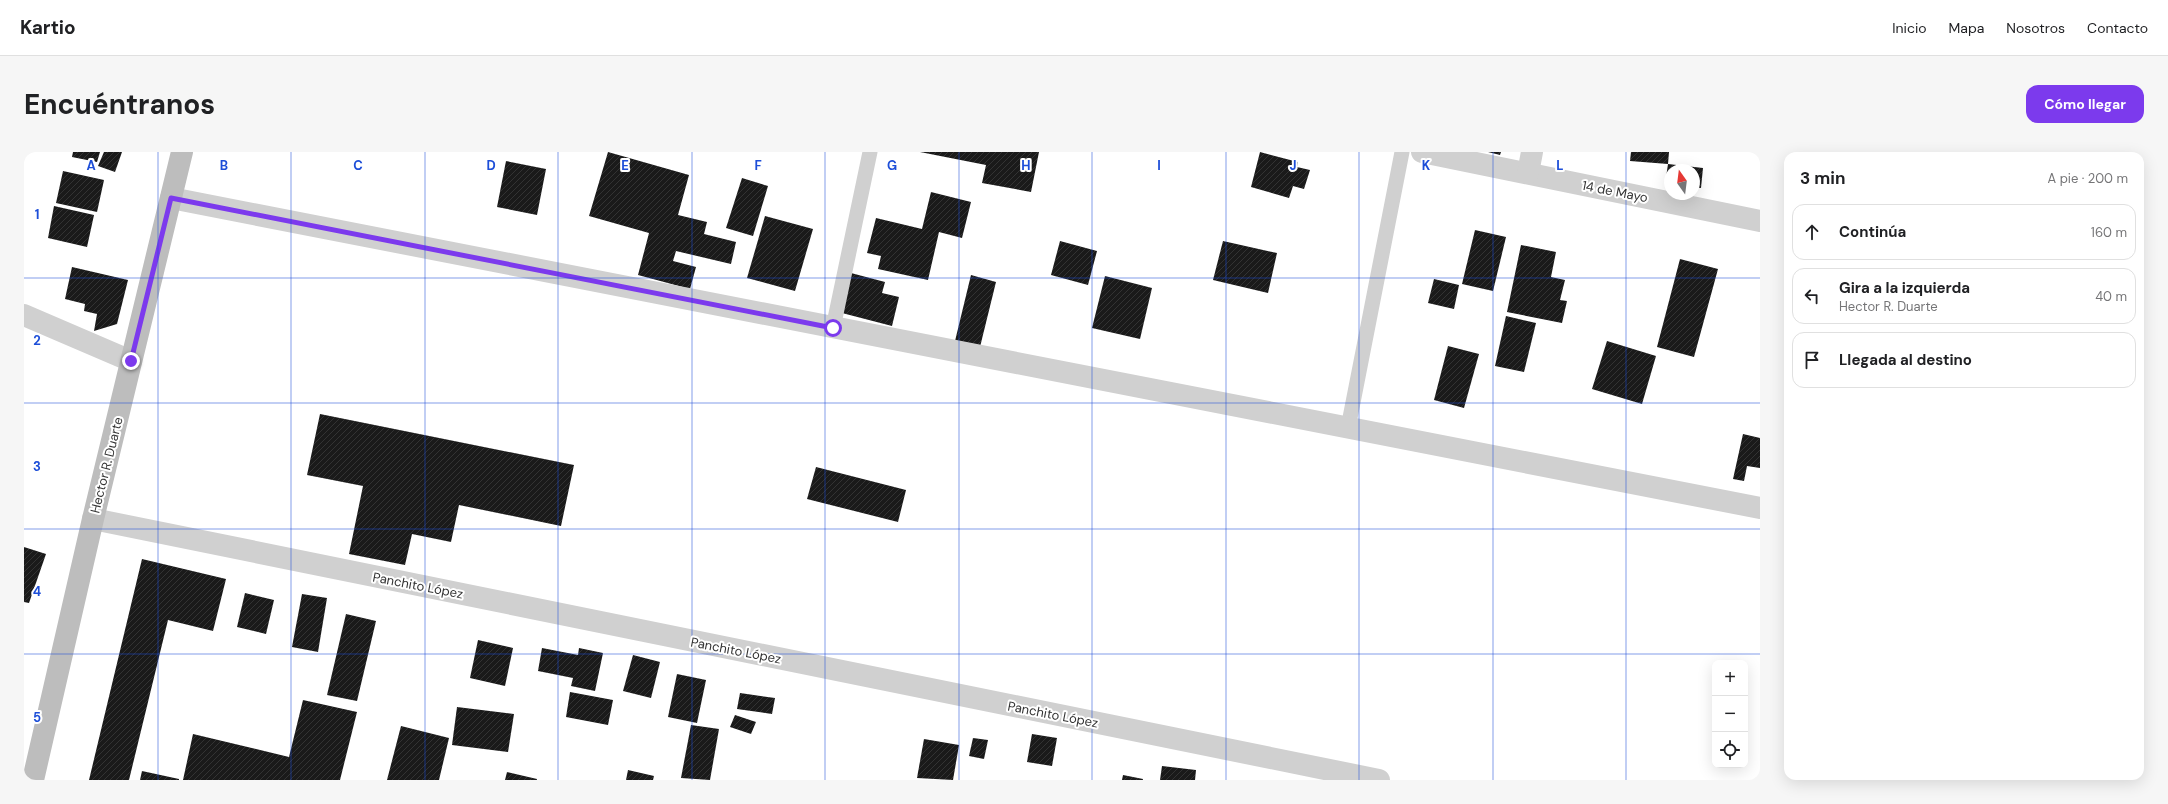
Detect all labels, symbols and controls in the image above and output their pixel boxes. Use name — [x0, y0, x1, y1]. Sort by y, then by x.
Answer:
text: Kartio — [20, 15, 76, 40]
text: Inicio — [1892, 19, 1927, 37]
text: Mapa — [1949, 19, 1984, 37]
text: Nosotros — [2006, 19, 2065, 37]
text: Contacto — [2087, 19, 2148, 37]
button: Cómo llegar — [2026, 85, 2144, 123]
text: Encuéntranos — [24, 86, 215, 123]
text: A — [86, 157, 96, 174]
text: B — [220, 157, 228, 174]
text: C — [353, 157, 363, 174]
text: D — [486, 157, 496, 174]
text: E — [621, 157, 629, 174]
text: F — [754, 157, 762, 174]
text: G — [887, 157, 897, 174]
text: H — [1021, 157, 1031, 174]
text: I — [1157, 157, 1161, 174]
text: J — [1289, 157, 1297, 174]
text: K — [1422, 157, 1431, 174]
text: L — [1556, 157, 1564, 174]
north arrow — [1664, 164, 1700, 200]
text: 3 min — [1800, 167, 1845, 189]
text: A pie · 200 m — [2048, 170, 2128, 187]
street label: 14 de Mayo — [1581, 177, 1649, 206]
text: 1 — [35, 206, 39, 223]
icon: ahead — [1801, 221, 1823, 243]
text: Continúa — [1839, 222, 1906, 242]
text: 160 m — [2091, 224, 2127, 241]
text: Gira a la izquierda — [1839, 278, 1970, 298]
icon: left — [1801, 285, 1823, 307]
text: 40 m — [2095, 288, 2127, 305]
text: Hector R. Duarte — [1839, 298, 1938, 315]
route start — [824, 319, 842, 337]
text: 2 — [33, 332, 41, 349]
icon: arrive — [1801, 349, 1823, 371]
text: Llegada al destino — [1839, 350, 1972, 370]
route end — [122, 352, 140, 370]
street label: Hector R. Duarte — [86, 415, 127, 515]
text: 3 — [33, 458, 41, 475]
street label: Panchito López — [371, 568, 465, 603]
text: 4 — [33, 583, 41, 600]
street label: Panchito López — [689, 633, 783, 668]
map controls — [1712, 660, 1748, 768]
button: + — [1712, 660, 1748, 696]
button: − — [1712, 696, 1748, 732]
street label: Panchito López — [1006, 697, 1100, 732]
text: 5 — [33, 709, 41, 726]
button: locate — [1712, 732, 1748, 768]

